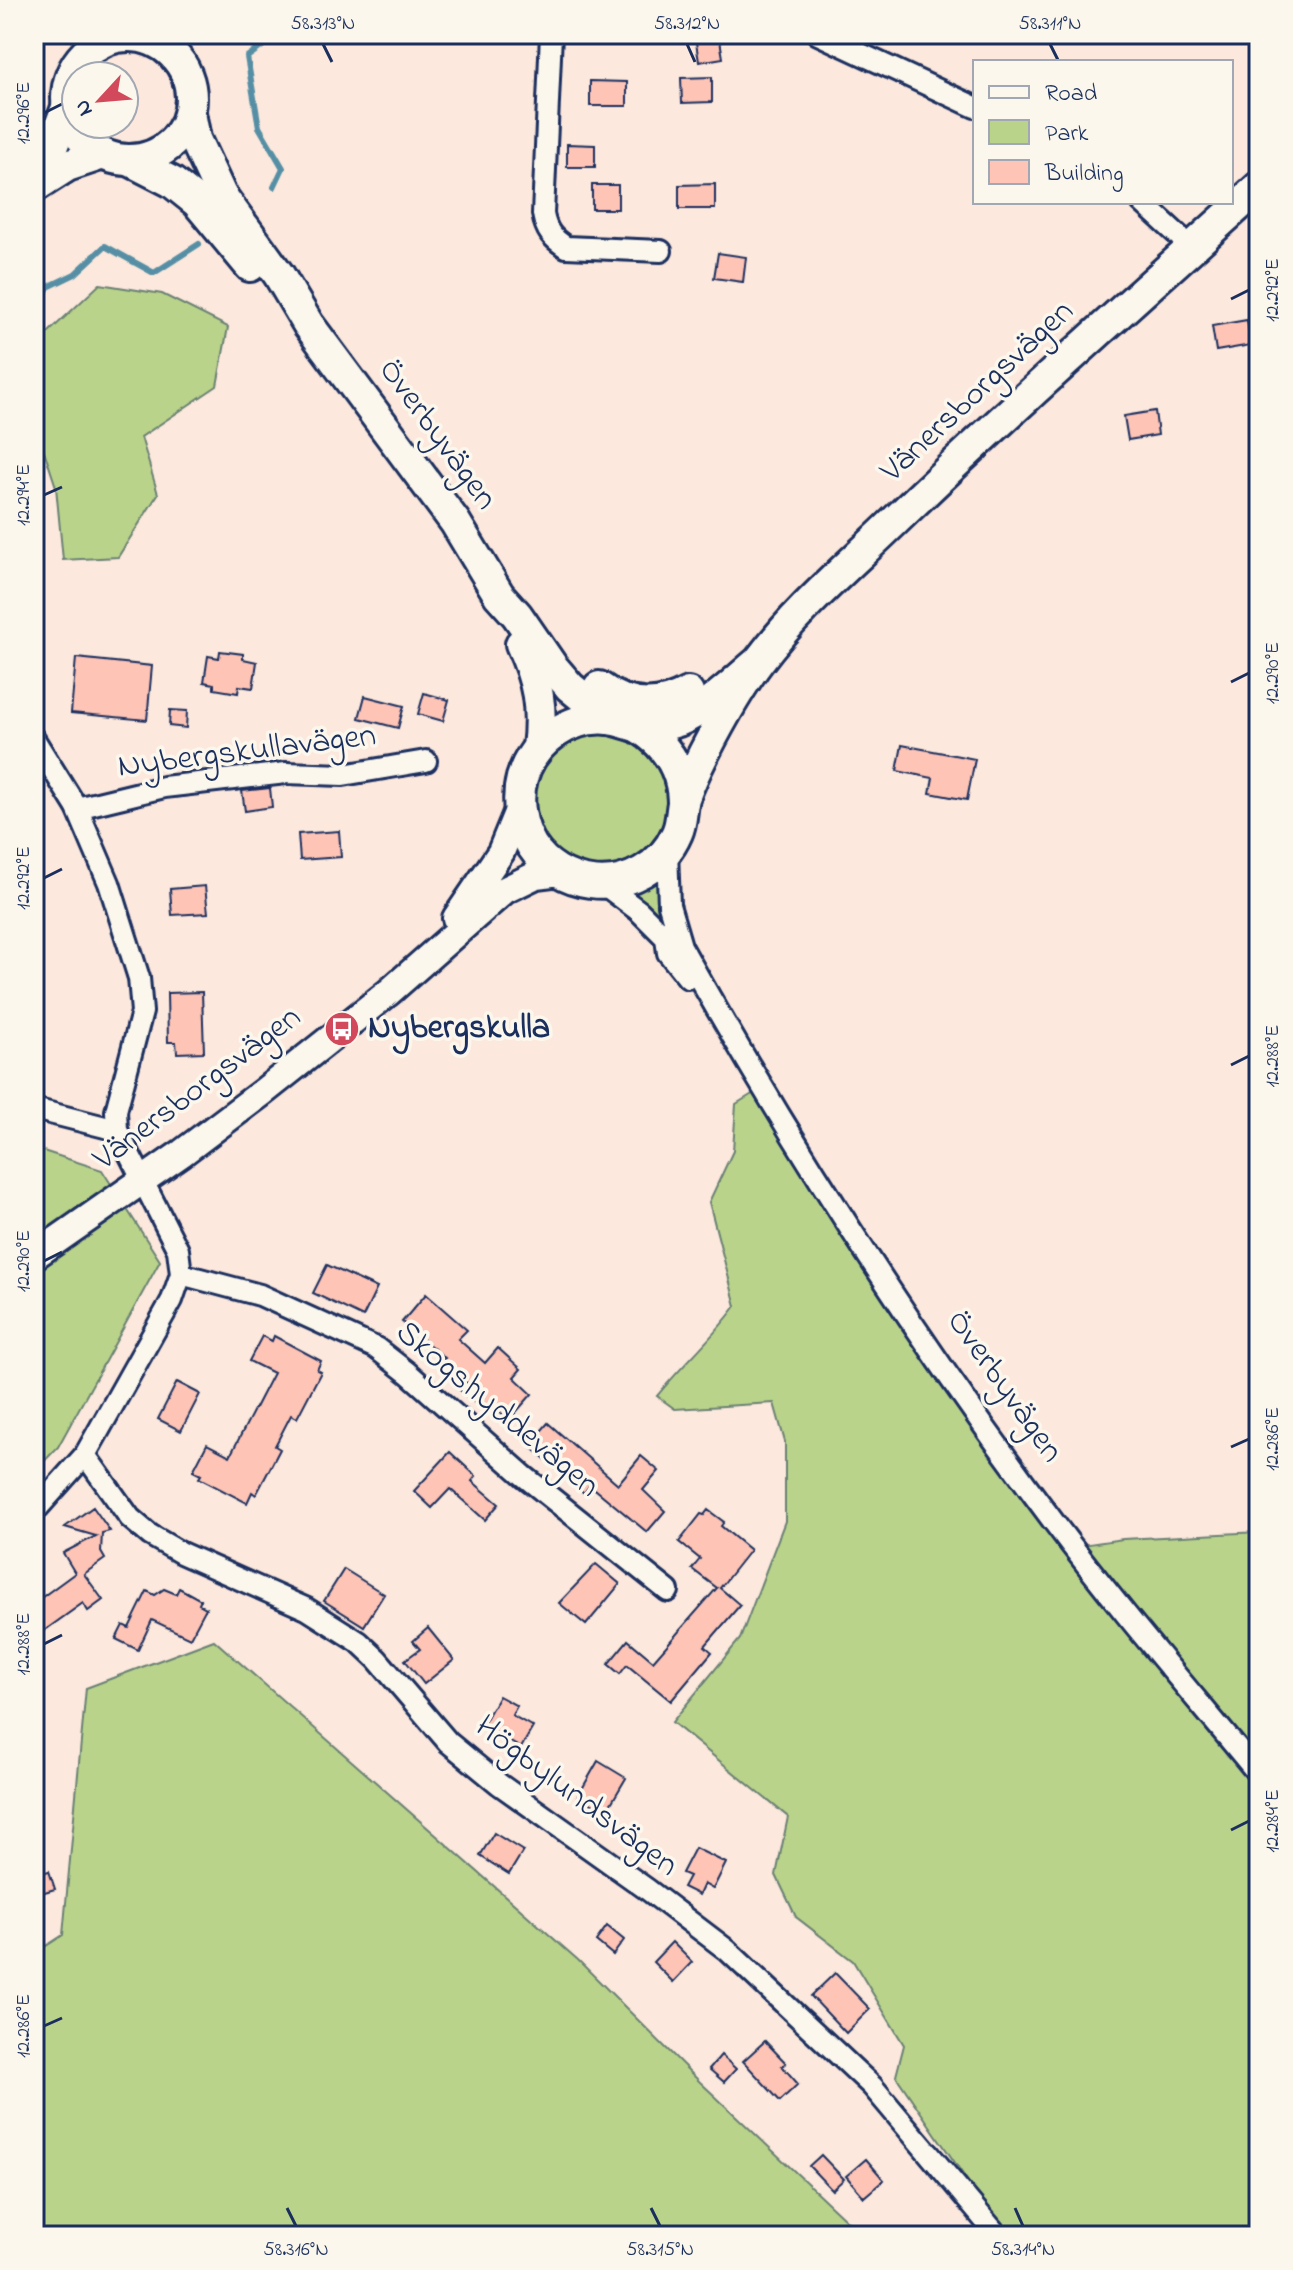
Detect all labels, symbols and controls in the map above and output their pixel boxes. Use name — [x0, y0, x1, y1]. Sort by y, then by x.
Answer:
text: 58.313°N — [291, 10, 355, 39]
text: 58.312°N — [654, 10, 720, 39]
text: 58.311°N — [1019, 10, 1081, 39]
north arrow — [60, 60, 140, 140]
legend — [973, 60, 1233, 204]
text: Road — [1045, 77, 1098, 112]
text: 12.296°E — [10, 82, 39, 144]
text: N — [67, 94, 102, 121]
text: Park — [1045, 117, 1089, 152]
text: Building — [1044, 157, 1124, 192]
text: 12.292°E — [1259, 258, 1288, 322]
street label: Vänersborgsvägen — [869, 289, 1086, 496]
street label: Överbyvägen — [365, 349, 509, 521]
text: 12.294°E — [10, 464, 39, 526]
text: 12.290°E — [1259, 642, 1288, 704]
street label: Nybergskullavägen — [115, 711, 379, 793]
text: 12.292°E — [10, 846, 39, 910]
street label: Vänersborgsvägen — [83, 994, 313, 1185]
place label: Nybergskulla — [368, 1004, 550, 1055]
bus stop icon: Nybergskulla — [323, 1010, 361, 1048]
text: 12.288°E — [1259, 1025, 1288, 1087]
text: 12.290°E — [10, 1230, 39, 1292]
street label: Överbyvägen — [933, 1300, 1075, 1474]
street label: Skogshyddevägen — [384, 1309, 610, 1511]
text: 12.286°E — [1259, 1407, 1288, 1471]
text: 12.288°E — [10, 1613, 39, 1675]
street label: Högbylundsvägen — [463, 1704, 689, 1890]
text: 12.284°E — [1259, 1789, 1288, 1853]
text: 12.286°E — [10, 1994, 39, 2058]
text: 58.316°N — [263, 2236, 329, 2265]
text: 58.315°N — [626, 2236, 694, 2265]
text: 58.314°N — [991, 2236, 1055, 2265]

